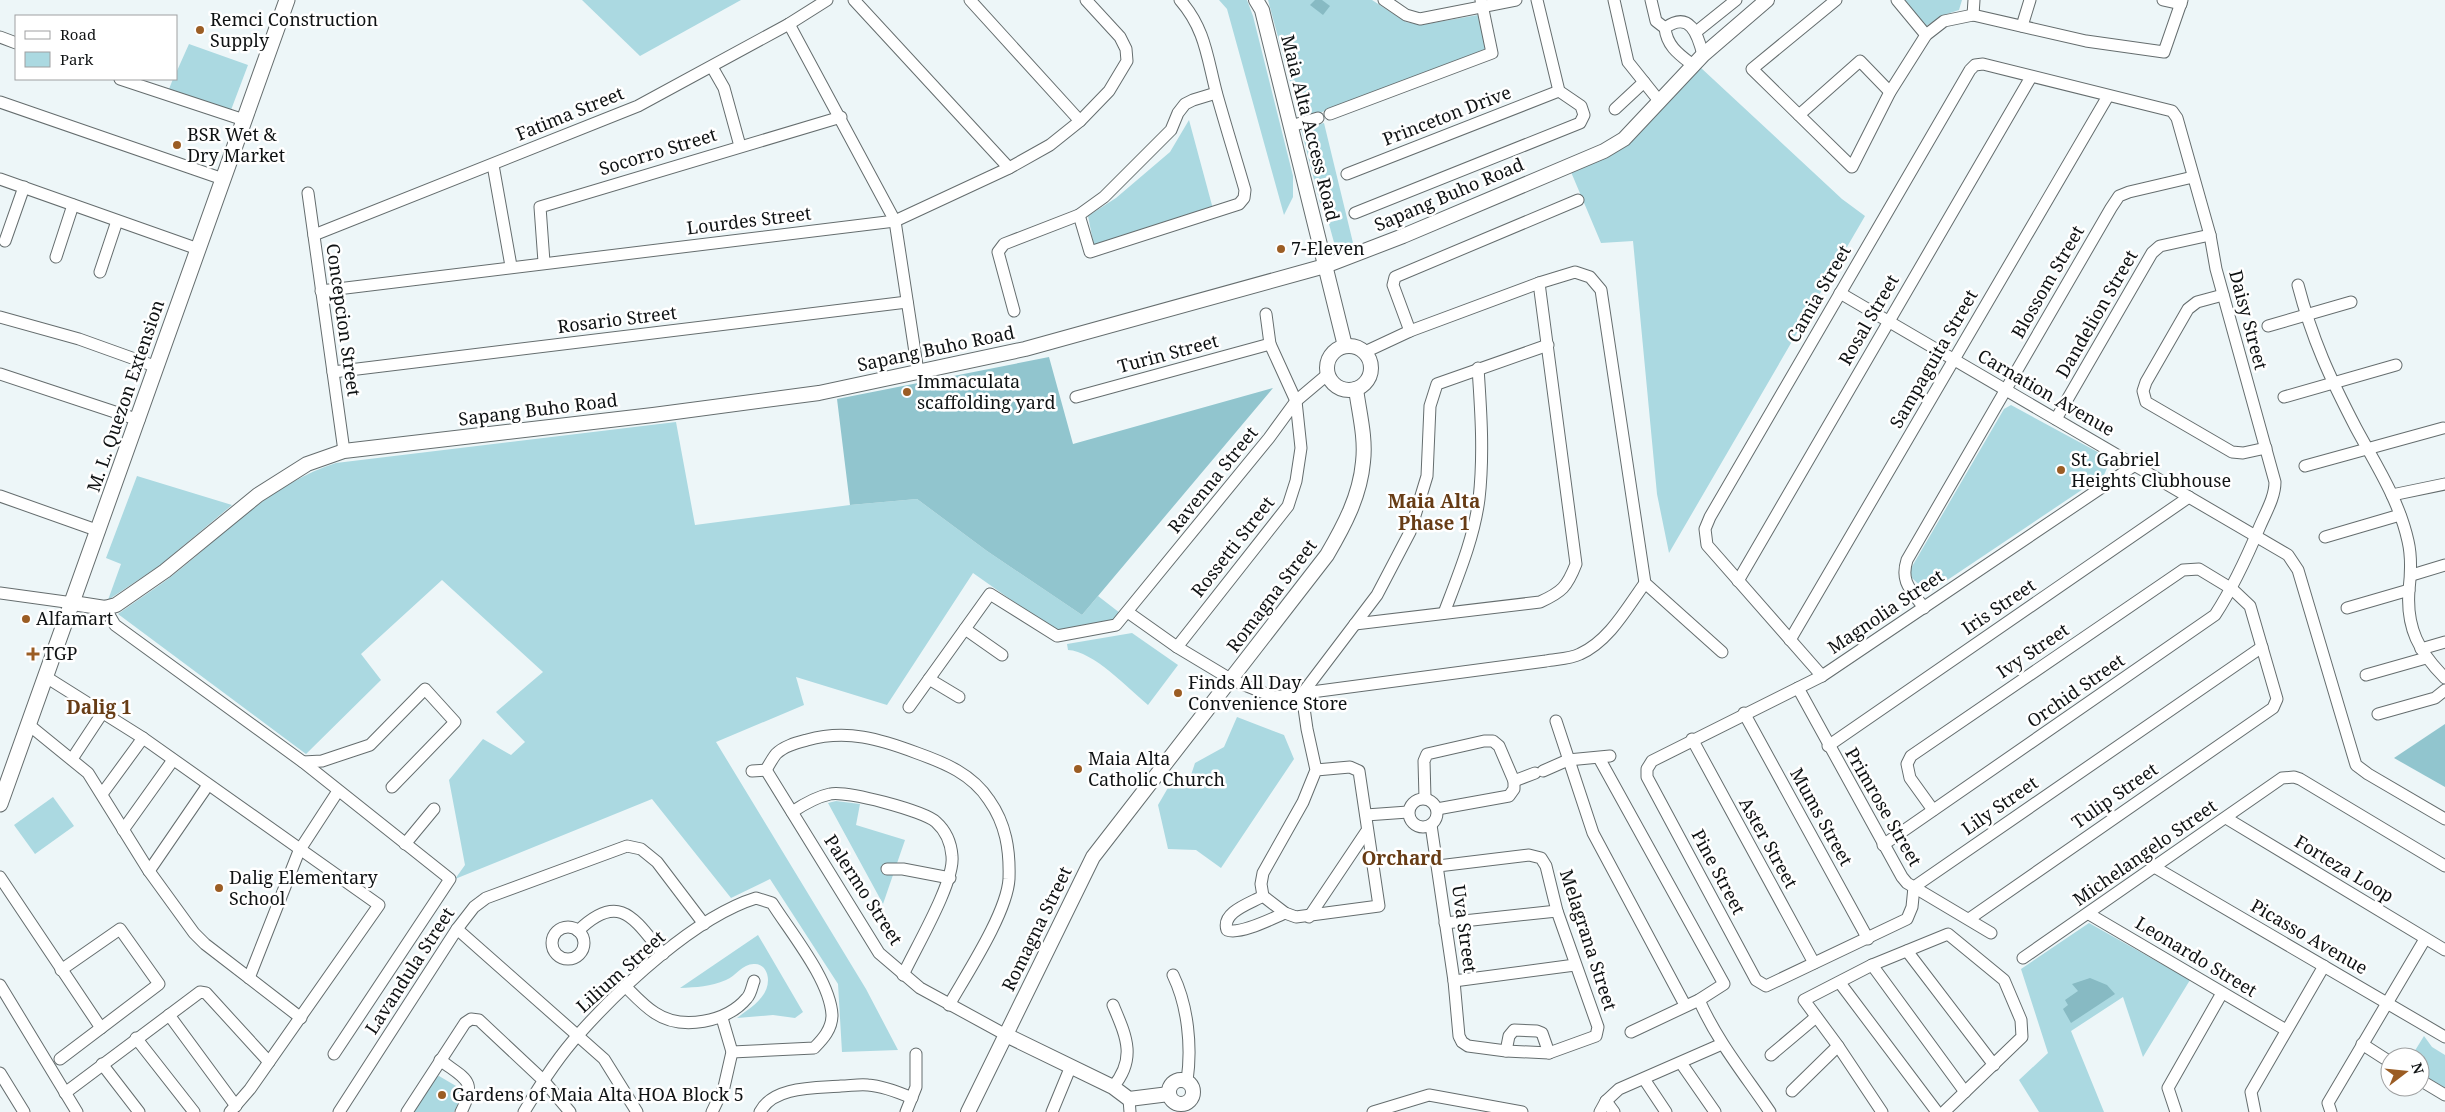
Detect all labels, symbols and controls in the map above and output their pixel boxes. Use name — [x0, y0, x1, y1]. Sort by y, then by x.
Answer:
place label: Remci Construction Supply — [210, 7, 378, 52]
legend — [15, 15, 178, 80]
text: Road — [60, 24, 96, 44]
marker: Remci Construction Supply — [194, 24, 206, 36]
street label: Maia Alta Access Road — [1276, 32, 1346, 223]
text: Park — [60, 49, 94, 69]
street label: Princeton Drive — [1379, 80, 1514, 151]
street label: Fatima Street — [512, 81, 627, 146]
place label: BSR Wet & Dry Market — [187, 122, 285, 167]
street label: Socorro Street — [596, 122, 719, 180]
marker: BSR Wet & Dry Market — [171, 139, 183, 151]
street label: Sapang Buho Road — [1370, 152, 1527, 236]
street label: Lourdes Street — [685, 200, 812, 240]
street label: Blossom Street — [2005, 221, 2089, 342]
place label: 7-Eleven — [1291, 236, 1365, 260]
street label: Camia Street — [1780, 240, 1856, 347]
street label: Concepcion Street — [321, 242, 367, 398]
marker: 7-Eleven — [1275, 243, 1287, 255]
street label: Dandelion Street — [2050, 245, 2142, 382]
street label: Daisy Street — [2224, 267, 2274, 372]
street label: Rosal Street — [1833, 270, 1904, 369]
street label: Sampaguita Street — [1884, 285, 1983, 432]
street label: M. L. Quezon Extension — [81, 296, 169, 495]
street label: Rosario Street — [556, 300, 678, 338]
street label: Sapang Buho Road — [855, 320, 1017, 376]
street label: Turin Street — [1115, 328, 1221, 378]
street label: Carnation Avenue — [1974, 343, 2119, 441]
place label: Immaculata scaffolding yard — [917, 369, 1055, 414]
marker: Immaculata scaffolding yard — [901, 386, 913, 398]
street label: Sapang Buho Road — [457, 387, 619, 431]
street label: Ravenna Street — [1162, 421, 1263, 538]
place label: St. Gabriel Heights Clubhouse — [2071, 447, 2231, 492]
marker: St. Gabriel Heights Clubhouse — [2055, 464, 2067, 476]
district label: Maia Alta Phase 1 — [1388, 488, 1480, 536]
street label: Rossetti Street — [1185, 491, 1279, 602]
street label: Romagna Street — [1221, 534, 1322, 657]
street label: Magnolia Street — [1823, 563, 1948, 659]
street label: Iris Street — [1957, 573, 2040, 640]
place label: Alfamart — [36, 606, 113, 630]
marker: Alfamart — [20, 613, 32, 625]
street label: Ivy Street — [1992, 617, 2073, 683]
place label: TGP — [43, 641, 78, 665]
marker: TGP — [27, 648, 39, 660]
street label: Orchid Street — [2022, 648, 2129, 733]
place label: Finds All Day Convenience Store — [1188, 670, 1348, 715]
marker: Finds All Day Convenience Store — [1172, 687, 1184, 699]
district label: Dalig 1 — [66, 694, 132, 720]
street label: Primrose Street — [1840, 743, 1928, 870]
place label: Maia Alta Catholic Church — [1088, 746, 1225, 791]
street label: Tulip Street — [2067, 757, 2162, 834]
marker: Maia Alta Catholic Church — [1072, 763, 1084, 775]
street label: Mums Street — [1785, 763, 1859, 870]
street label: Lily Street — [1957, 770, 2042, 840]
street label: Aster Street — [1734, 793, 1804, 892]
street label: Michelangelo Street — [2068, 794, 2221, 911]
street label: Pine Street — [1687, 825, 1751, 918]
street label: Forteza Loop — [2290, 829, 2399, 907]
street label: Palermo Street — [819, 830, 908, 949]
district label: Orchard — [1361, 845, 1443, 871]
street label: Romagna Street — [996, 862, 1077, 995]
place label: Dalig Elementary School — [229, 865, 379, 910]
street label: Melagrana Street — [1555, 866, 1623, 1013]
marker: Dalig Elementary School — [213, 882, 225, 894]
street label: Uva Street — [1447, 883, 1483, 974]
street label: Picasso Avenue — [2247, 893, 2372, 979]
street label: Lavandula Street — [359, 902, 459, 1038]
street label: Leonardo Street — [2131, 910, 2262, 1002]
street label: Lilium Street — [571, 925, 670, 1018]
north arrow — [2380, 1047, 2430, 1097]
text: N — [2407, 1060, 2429, 1076]
place label: Gardens of Maia Alta HOA Block 5 — [452, 1082, 744, 1106]
marker: Gardens of Maia Alta HOA Block 5 — [436, 1089, 448, 1101]

